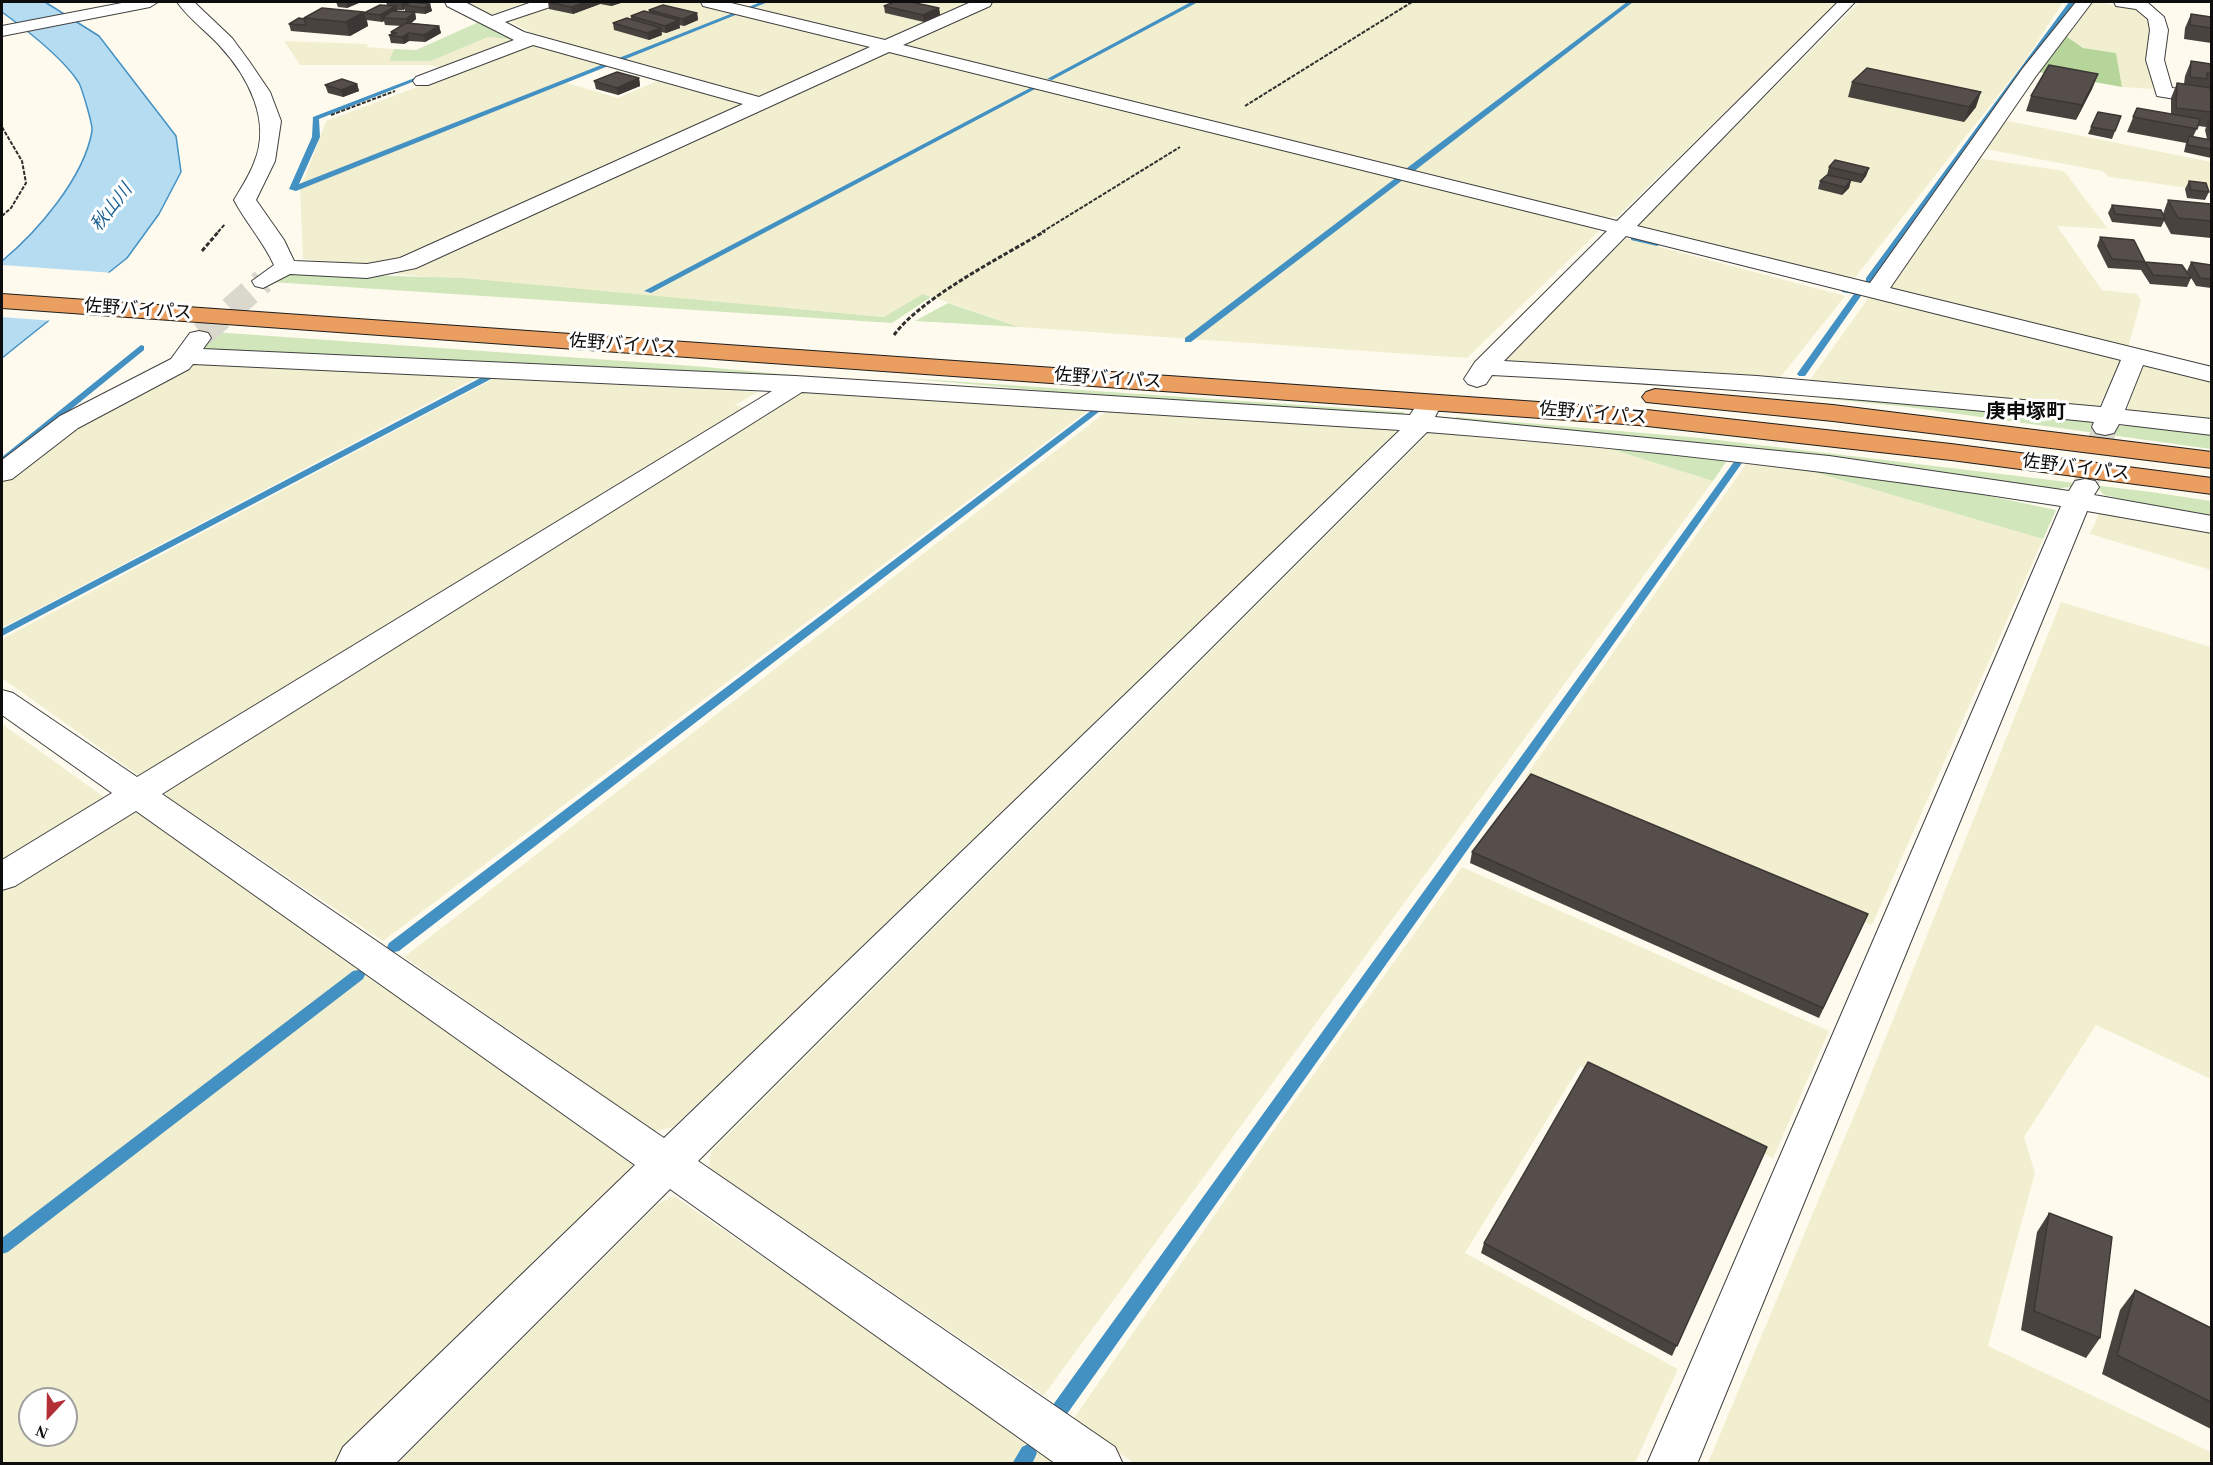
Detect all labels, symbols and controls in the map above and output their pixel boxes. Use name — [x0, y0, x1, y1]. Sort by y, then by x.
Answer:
water label: 秋山川 — [87, 180, 137, 236]
street label: 佐野バイパス — [83, 295, 193, 325]
street label: 佐野バイパス — [568, 330, 678, 360]
street label: 佐野バイパス — [1053, 364, 1163, 394]
street label: 佐野バイパス — [1538, 399, 1648, 429]
district label: 庚申塚町 — [1986, 401, 2066, 425]
street label: 佐野バイパス — [2021, 451, 2131, 485]
north arrow — [18, 1387, 78, 1447]
text: N — [33, 1422, 50, 1442]

